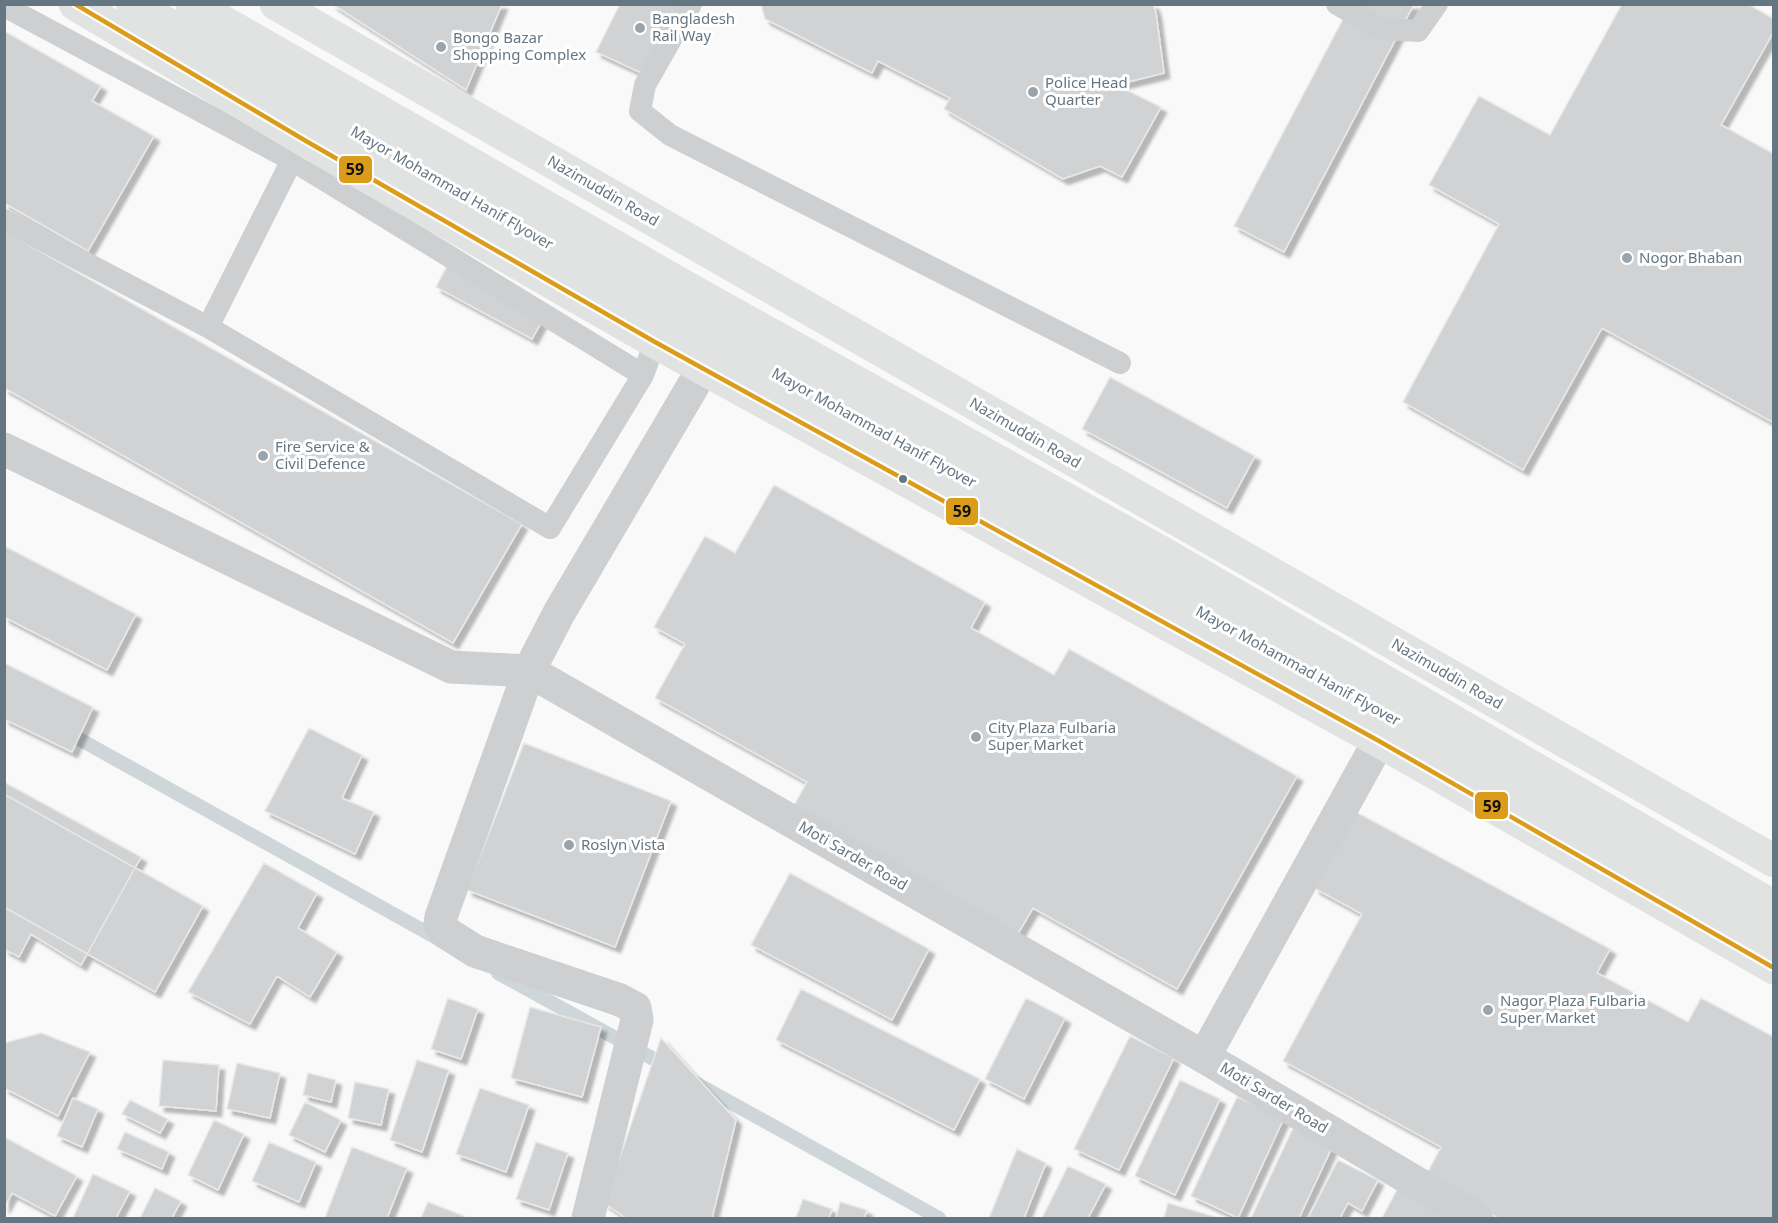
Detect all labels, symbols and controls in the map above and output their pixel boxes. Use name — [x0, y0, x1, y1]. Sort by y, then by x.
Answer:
place label: Bangladesh Rail Way — [652, 8, 735, 45]
marker: Bangladesh Rail Way — [633, 21, 647, 35]
place label: Bongo Bazar Shopping Complex — [453, 27, 586, 64]
marker: Bongo Bazar Shopping Complex — [434, 40, 448, 54]
place label: Police Head Quarter — [1045, 72, 1128, 109]
marker: Police Head Quarter — [1026, 85, 1040, 99]
street label: Mayor Mohammad Hanif Flyover — [348, 121, 557, 254]
street label: Nazimuddin Road — [544, 150, 663, 230]
line badge: 59 — [338, 155, 373, 184]
text: 59 — [346, 158, 364, 180]
place label: Nogor Bhaban — [1639, 247, 1742, 267]
marker: Nogor Bhaban — [1620, 251, 1634, 265]
street label: Mayor Mohammad Hanif Flyover — [769, 362, 980, 492]
street label: Nazimuddin Road — [966, 392, 1085, 472]
place label: Fire Service & Civil Defence — [275, 436, 370, 473]
marker: Fire Service & Civil Defence — [256, 449, 270, 463]
unlabelled marker — [897, 473, 909, 485]
line badge: 59 — [945, 497, 979, 526]
text: 59 — [953, 500, 971, 522]
street label: Mayor Mohammad Hanif Flyover — [1193, 600, 1404, 730]
street label: Nazimuddin Road — [1388, 633, 1507, 713]
place label: City Plaza Fulbaria Super Market — [988, 717, 1116, 754]
marker: City Plaza Fulbaria Super Market — [969, 730, 983, 744]
line badge: 59 — [1474, 791, 1509, 820]
text: 59 — [1483, 795, 1501, 817]
street label: Moti Sarder Road — [796, 816, 911, 894]
place label: Roslyn Vista — [581, 834, 665, 854]
marker: Roslyn Vista — [562, 838, 576, 852]
place label: Nagor Plaza Fulbaria Super Market — [1500, 990, 1646, 1027]
marker: Nagor Plaza Fulbaria Super Market — [1481, 1003, 1495, 1017]
street label: Moti Sarder Road — [1217, 1057, 1332, 1137]

